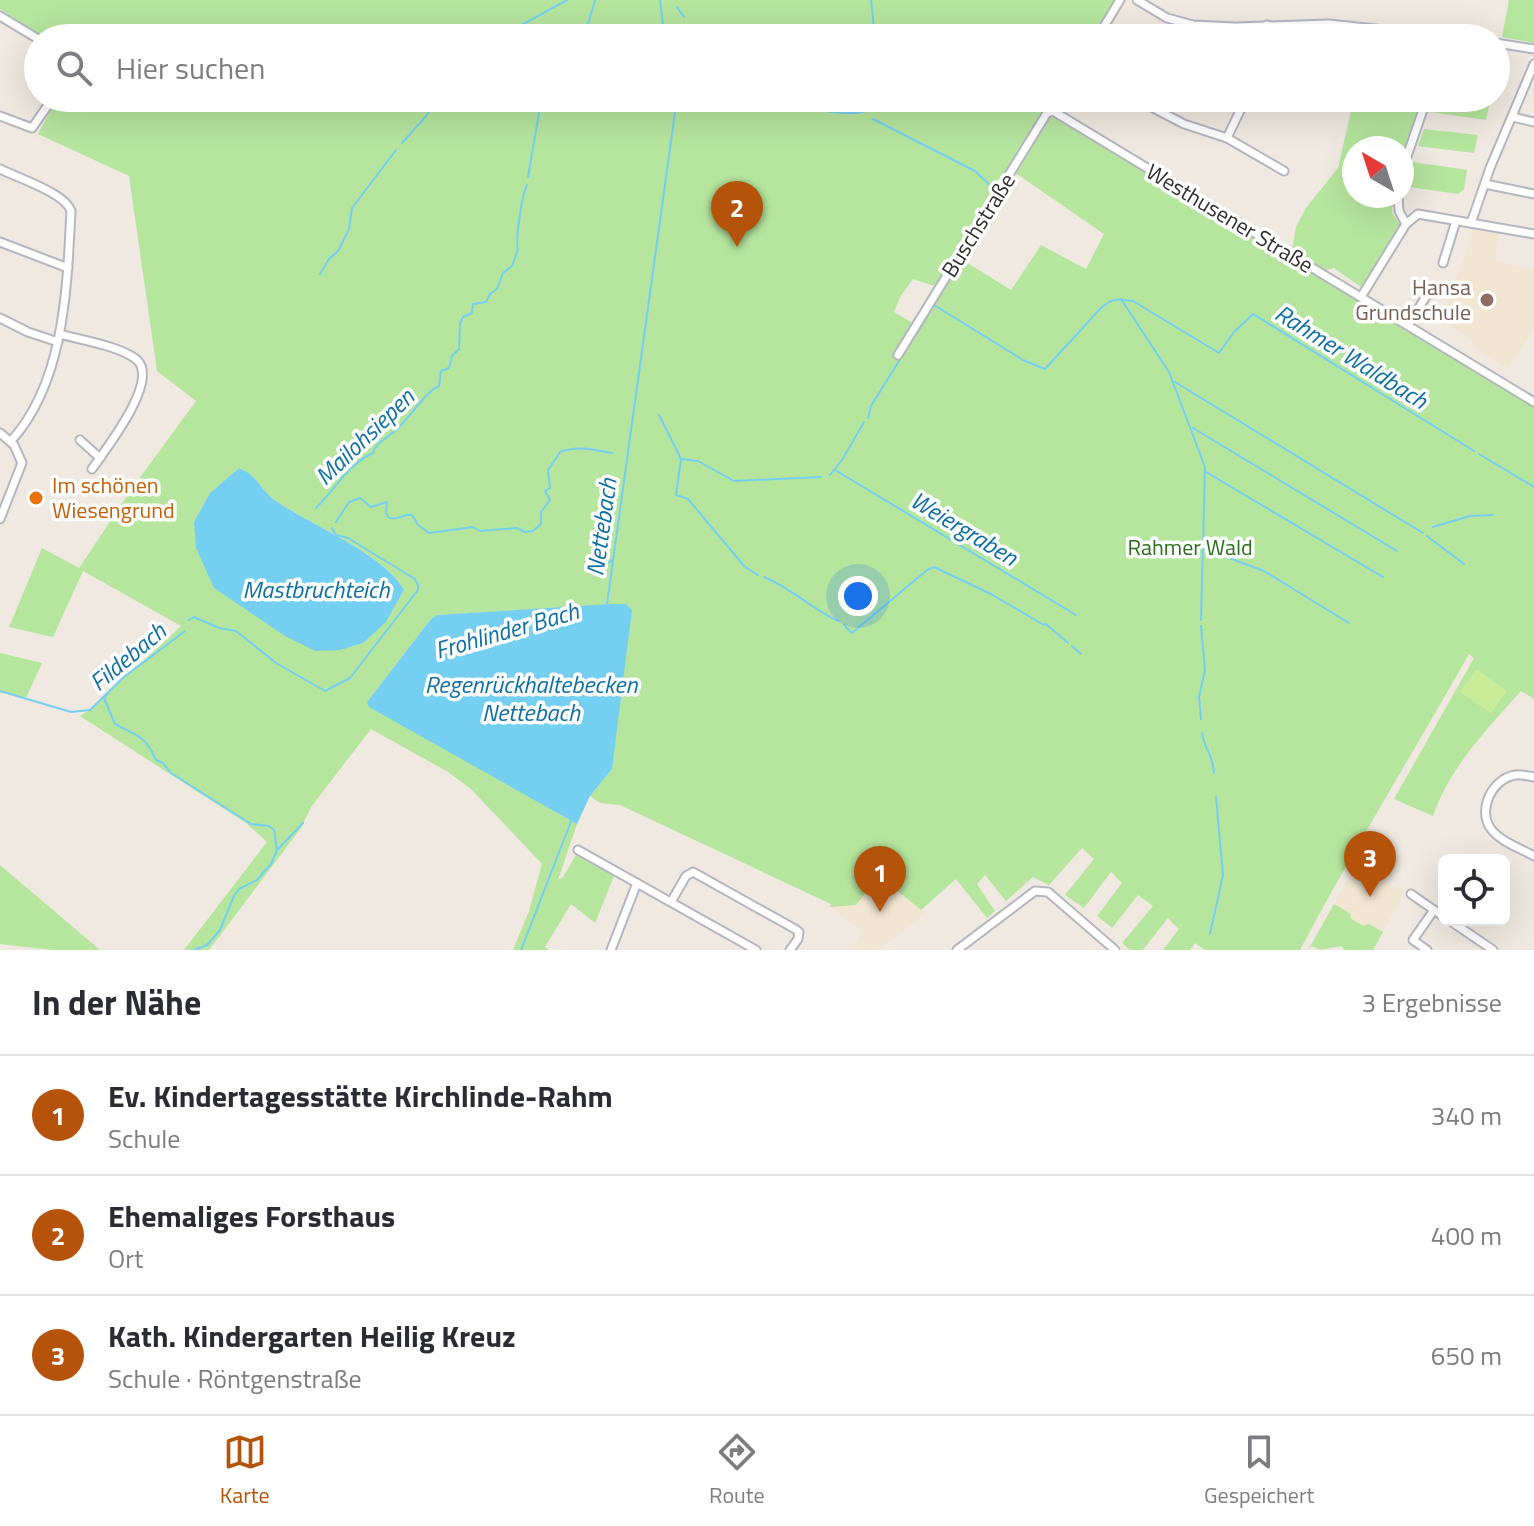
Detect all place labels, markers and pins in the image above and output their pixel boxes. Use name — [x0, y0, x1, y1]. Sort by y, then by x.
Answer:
pin: 2 — [711, 181, 763, 247]
place label: Hansa Grundschule — [1355, 270, 1471, 329]
marker: Hansa Grundschule — [1478, 291, 1496, 309]
place label: Im schönen Wiesengrund — [52, 468, 175, 527]
marker: Im schönen Wiesengrund — [27, 489, 45, 507]
pin: 3 — [1344, 831, 1396, 897]
pin: 1 — [854, 846, 906, 912]

